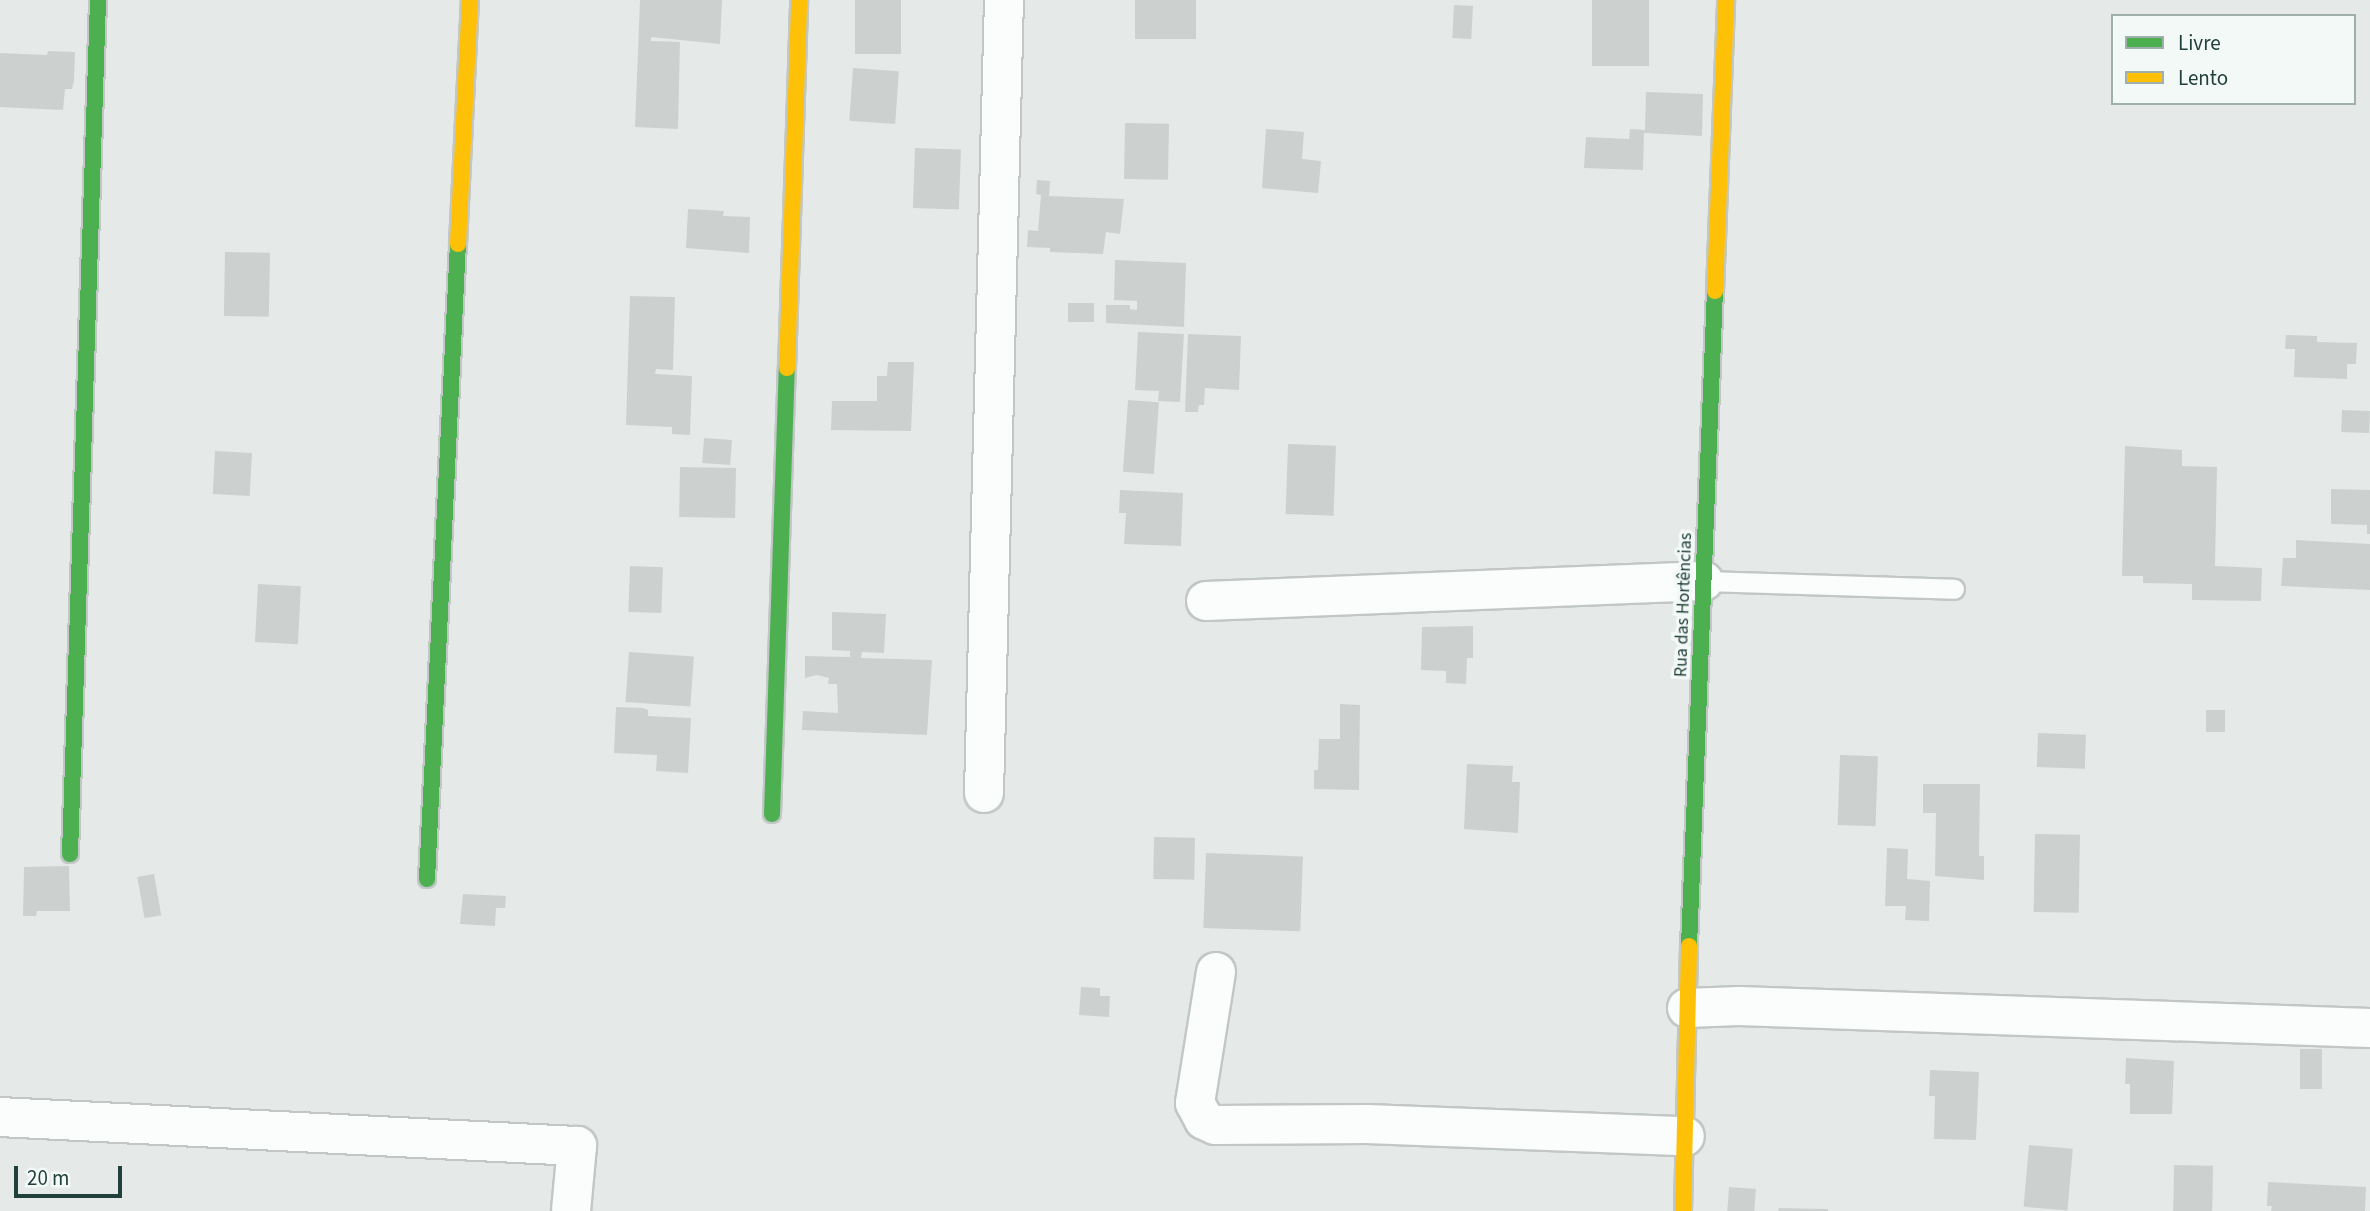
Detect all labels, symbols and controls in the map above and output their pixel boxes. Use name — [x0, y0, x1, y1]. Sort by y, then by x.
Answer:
legend — [2111, 14, 2356, 105]
text: Livre — [2178, 28, 2221, 58]
text: Lento — [2178, 63, 2228, 93]
street label: Rua das Hortências — [1671, 532, 1697, 678]
scale bar — [18, 1152, 126, 1196]
text: 20 m — [27, 1163, 69, 1193]

